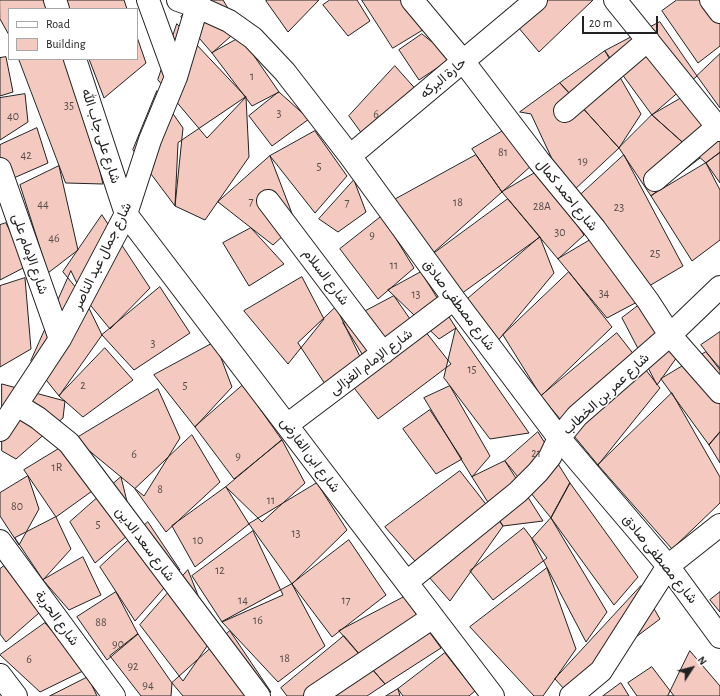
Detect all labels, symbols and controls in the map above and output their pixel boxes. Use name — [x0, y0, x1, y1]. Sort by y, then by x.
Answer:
legend — [8, 8, 138, 60]
scale bar — [584, 8, 660, 34]
text: 20 m — [589, 17, 612, 29]
text: Road — [46, 18, 70, 30]
text: Building — [46, 38, 86, 50]
street label: حارة البركه — [416, 54, 470, 102]
house number: 1 — [250, 69, 254, 83]
street label: شارع على جاب الله — [78, 86, 124, 186]
house number: 35 — [64, 98, 74, 112]
house number: 3 — [277, 106, 281, 120]
house number: 6 — [373, 107, 379, 121]
house number: 40 — [7, 109, 19, 123]
house number: 81 — [498, 145, 508, 159]
house number: 42 — [20, 148, 32, 162]
house number: 19 — [578, 154, 588, 168]
street label: شارع احمد كمال — [533, 156, 601, 234]
house number: 5 — [316, 159, 322, 173]
house number: 7 — [248, 194, 254, 208]
house number: 7 — [344, 195, 350, 209]
house number: 18 — [453, 195, 463, 209]
house number: 44 — [37, 197, 49, 211]
house number: 28A — [533, 199, 551, 213]
street label: شارع جمال عبد الناصر — [69, 200, 135, 312]
house number: 23 — [614, 200, 624, 214]
street label: شارع الإمام على — [8, 211, 52, 297]
house number: 30 — [554, 225, 566, 239]
house number: 9 — [369, 228, 375, 242]
house number: 46 — [48, 231, 60, 245]
street label: شارع السلام — [299, 245, 353, 309]
house number: 25 — [650, 246, 660, 260]
street label: شارع مصطفى صادق — [419, 256, 499, 354]
house number: 11 — [390, 258, 398, 272]
house number: 34 — [599, 286, 609, 300]
house number: 13 — [411, 287, 421, 301]
street label: شارع الإمام الغزالى — [326, 325, 416, 399]
house number: 3 — [151, 336, 155, 350]
street label: شارع عمر بن الخطاب — [559, 350, 653, 438]
house number: 15 — [467, 362, 477, 376]
house number: 2 — [80, 378, 86, 392]
house number: 5 — [182, 378, 188, 392]
street label: شارع ابن الفارض — [276, 414, 344, 496]
house number: 21 — [531, 446, 541, 460]
house number: 6 — [131, 447, 137, 461]
house number: 9 — [235, 449, 241, 463]
house number: 1R — [52, 460, 62, 474]
house number: 8 — [157, 482, 163, 496]
house number: 11 — [267, 493, 275, 507]
house number: 80 — [11, 499, 23, 513]
street label: شارع سعد الدين — [112, 503, 178, 585]
street label: شارع مصطفى صادق — [619, 511, 701, 607]
house number: 5 — [95, 517, 101, 531]
house number: 13 — [291, 526, 301, 540]
house number: 10 — [193, 533, 203, 547]
house number: 12 — [215, 563, 225, 577]
street label: شارع الحرية — [31, 587, 83, 649]
house number: 14 — [238, 593, 248, 607]
house number: 17 — [341, 593, 351, 607]
house number: 16 — [253, 613, 263, 627]
house number: 88 — [95, 615, 107, 629]
house number: 90 — [112, 637, 124, 651]
north arrow — [672, 648, 712, 688]
house number: 18 — [280, 651, 290, 665]
house number: 6 — [26, 652, 32, 666]
text: N — [695, 654, 709, 667]
house number: 92 — [127, 659, 139, 673]
house number: 94 — [142, 678, 154, 692]

